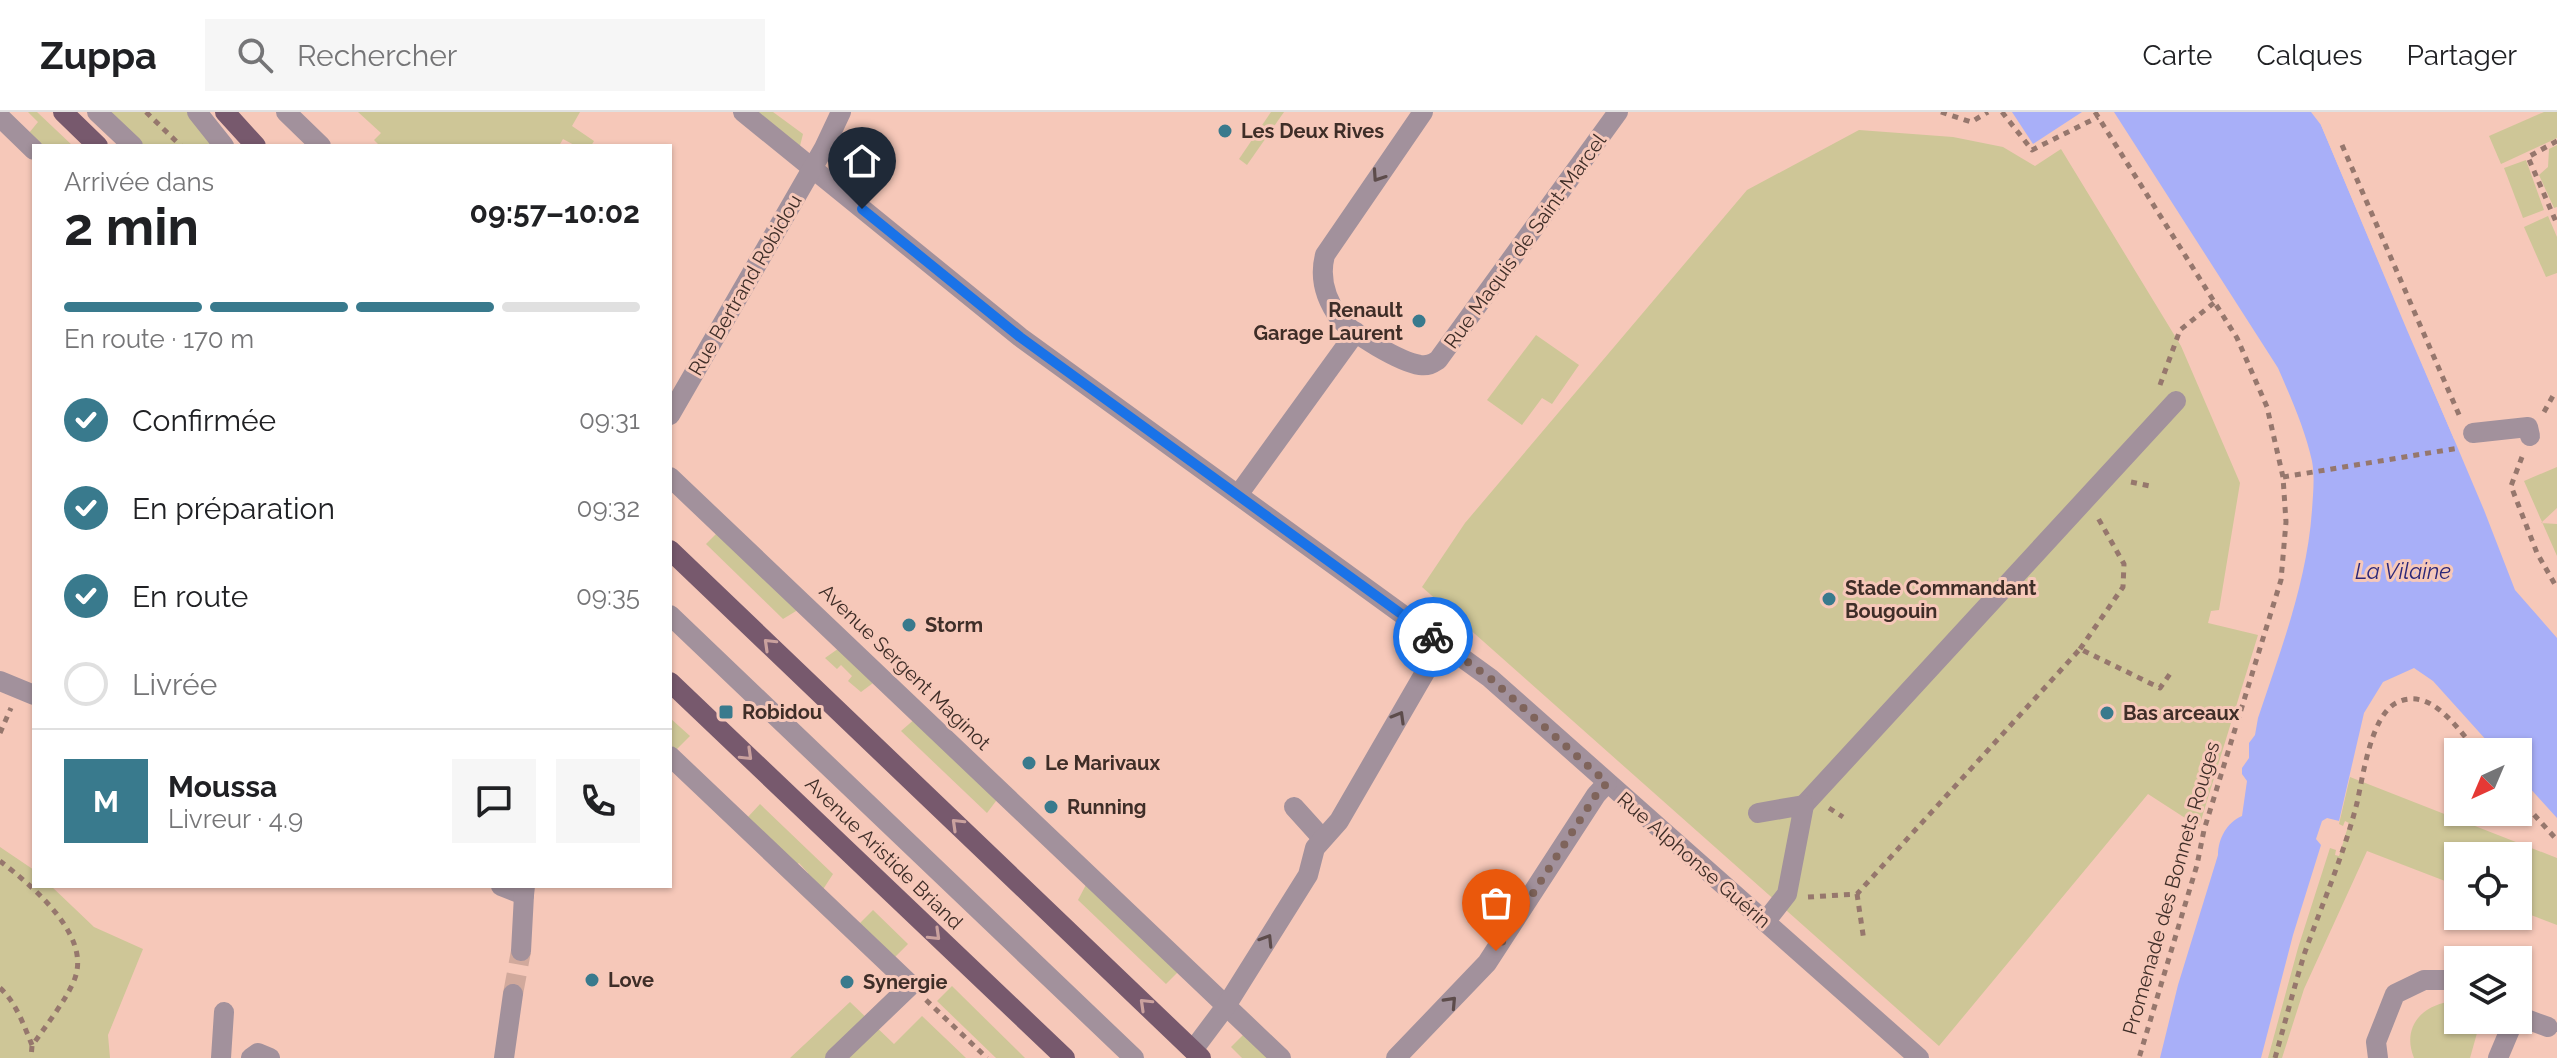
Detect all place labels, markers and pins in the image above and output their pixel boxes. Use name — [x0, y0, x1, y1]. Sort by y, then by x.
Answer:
place label: Les Deux Rives — [1241, 119, 1384, 143]
marker: Les Deux Rives — [1216, 122, 1234, 140]
pin — [828, 127, 896, 209]
place label: Renault Garage Laurent — [1254, 298, 1403, 345]
marker: Renault Garage Laurent — [1410, 312, 1428, 330]
place label: Stade Commandant Bougouin — [1845, 576, 2037, 623]
marker: Stade Commandant Bougouin — [1820, 590, 1838, 608]
place label: Storm — [925, 613, 983, 637]
marker: Storm — [900, 616, 918, 634]
place label: Robidou — [742, 700, 822, 724]
place label: Bas arceaux — [2123, 701, 2240, 725]
marker: Robidou — [717, 703, 735, 721]
marker: Bas arceaux — [2098, 704, 2116, 722]
place label: Le Marivaux — [1045, 751, 1160, 775]
marker: Le Marivaux — [1020, 754, 1038, 772]
place label: Running — [1067, 795, 1147, 819]
marker: Running — [1042, 798, 1060, 816]
pin — [1462, 869, 1530, 951]
place label: Love — [608, 968, 654, 992]
place label: Synergie — [863, 970, 947, 994]
marker: Love — [583, 971, 601, 989]
marker: Synergie — [838, 973, 856, 991]

